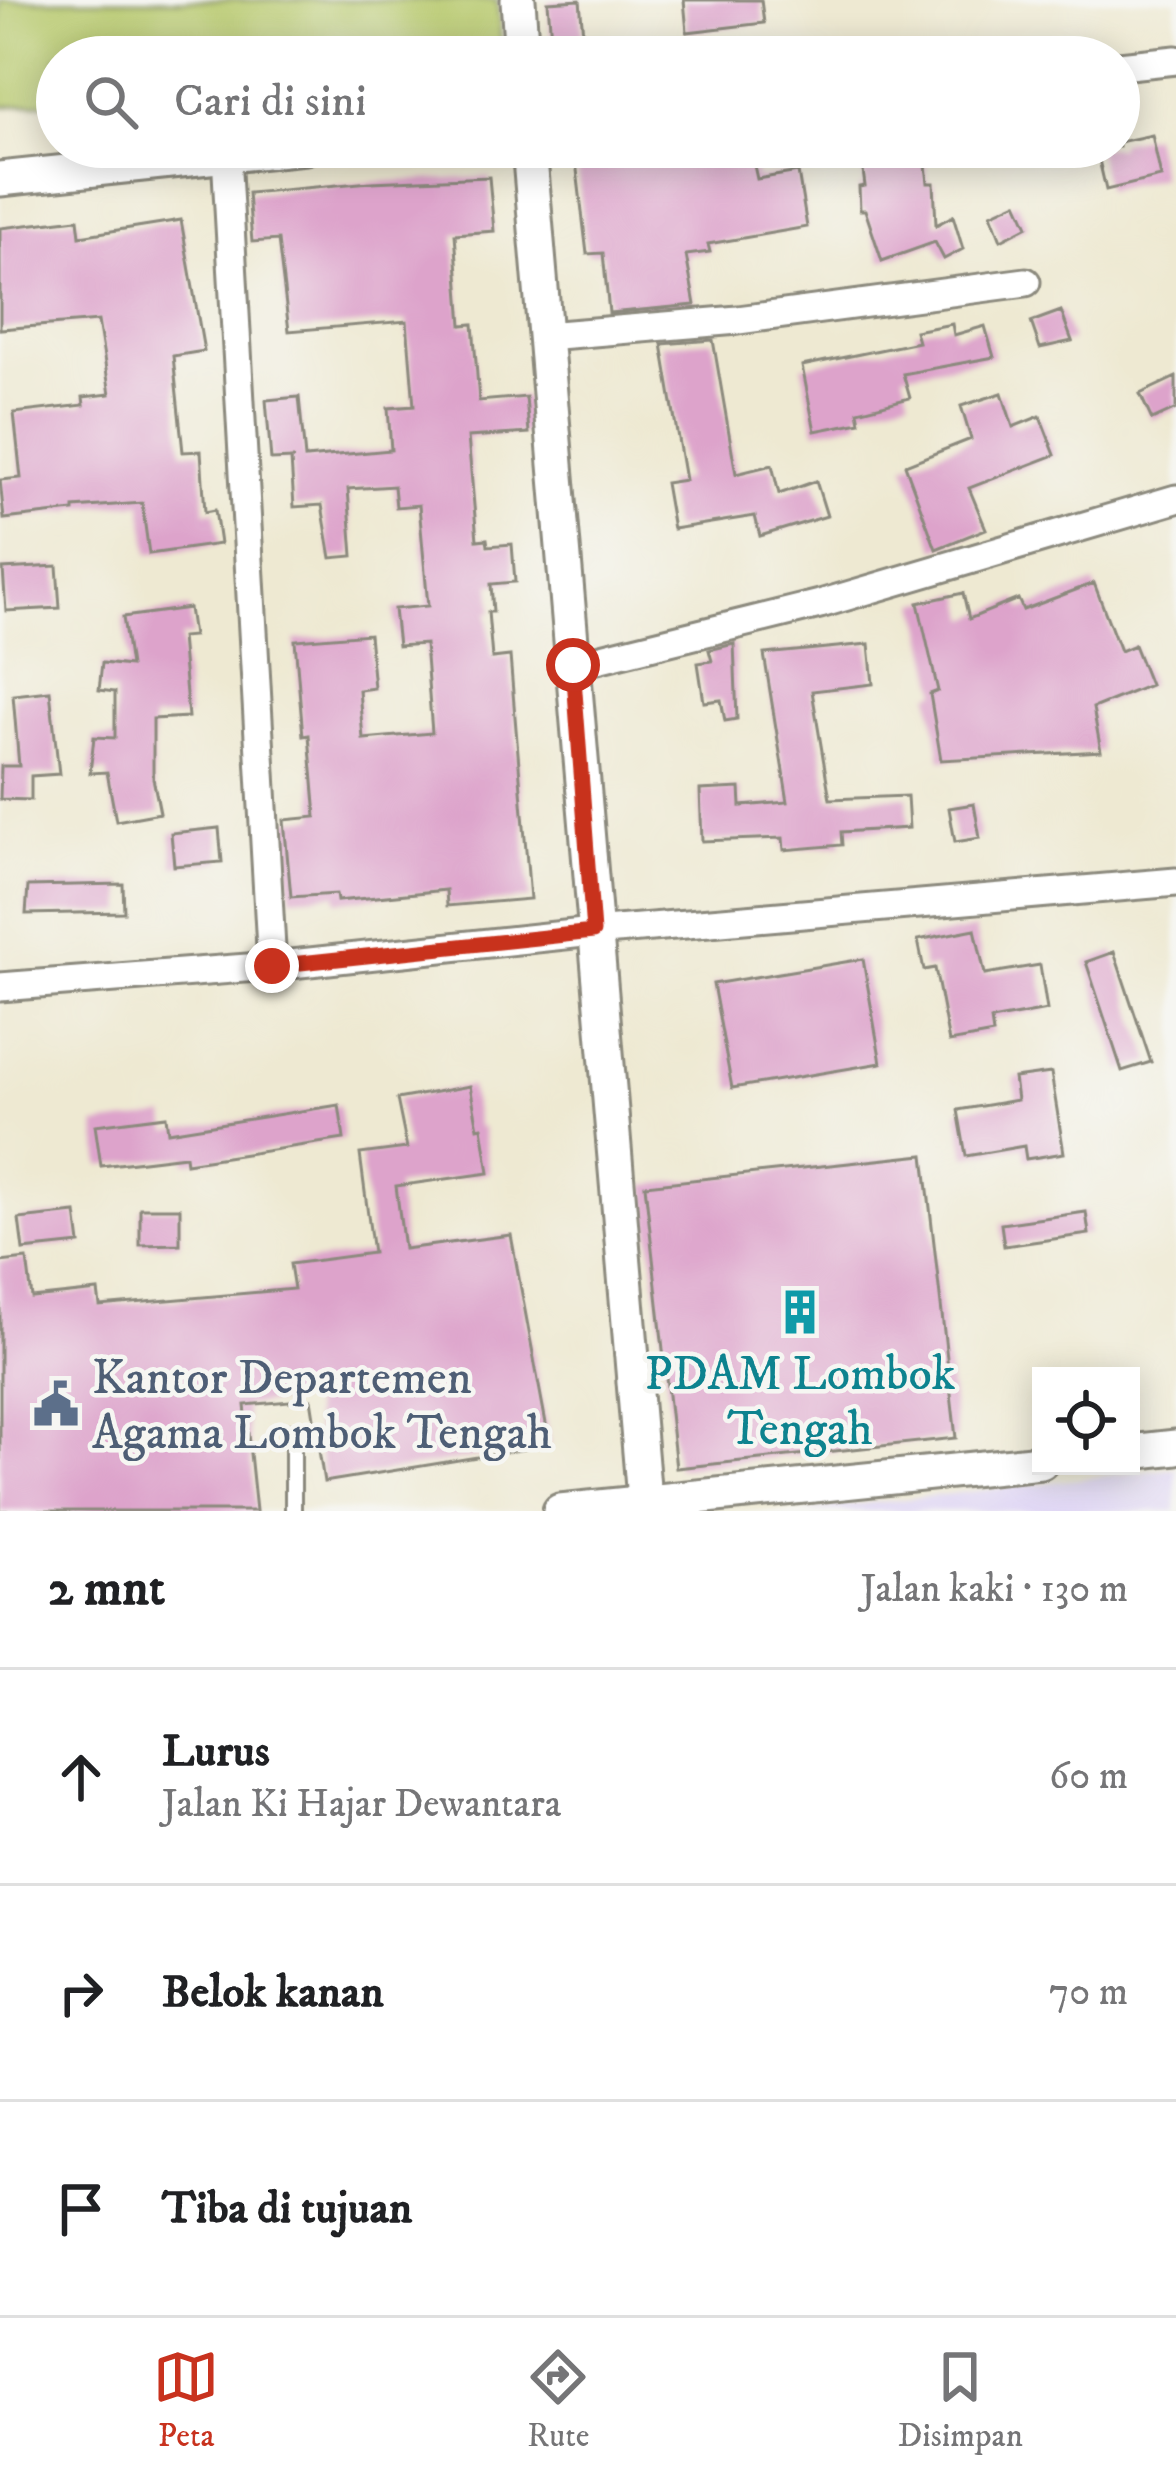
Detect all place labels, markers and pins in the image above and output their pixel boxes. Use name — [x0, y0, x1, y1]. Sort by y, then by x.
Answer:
building icon: PDAM Lombok Tengah — [775, 1287, 825, 1337]
place label: PDAM Lombok Tengah — [644, 1345, 956, 1460]
place label: Kantor Departemen Agama Lombok Tengah — [92, 1349, 552, 1464]
public building icon: Kantor Departemen Agama Lombok Tengah — [31, 1379, 81, 1429]

